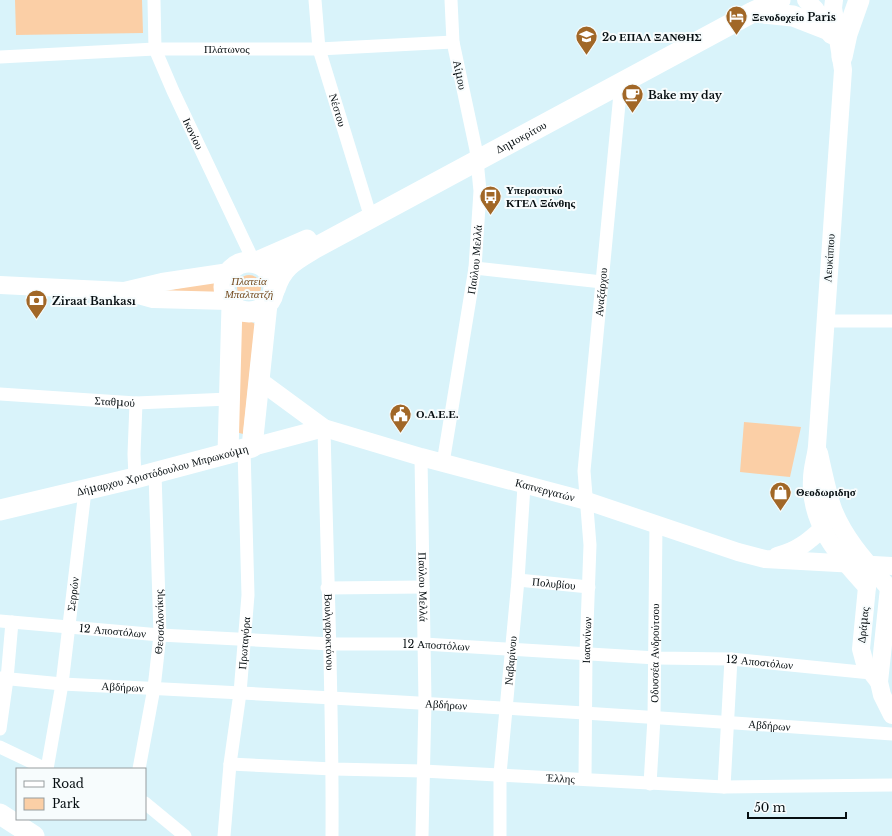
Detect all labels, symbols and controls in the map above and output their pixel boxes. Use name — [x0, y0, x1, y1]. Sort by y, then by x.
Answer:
hotel icon: Ξενοδοχείο Paris — [724, 4, 750, 37]
place label: Ξενοδοχείο Paris — [752, 10, 836, 24]
school or university icon: 2o ΕΠΑΛ ΞΑΝΘΗΣ — [573, 24, 599, 57]
place label: 2o ΕΠΑΛ ΞΑΝΘΗΣ — [602, 30, 702, 44]
street label: Πλάτωνος — [204, 42, 250, 56]
street label: Αίμου — [450, 59, 470, 92]
cafe icon: Bake my day — [619, 82, 645, 115]
place label: Bake my day — [648, 88, 723, 102]
street label: Νέστου — [326, 92, 350, 129]
street label: Ικονίου — [180, 116, 207, 152]
street label: Δημοκρίτου — [493, 117, 549, 156]
bus stop icon: Υπεραστικό ΚΤΕΛ Ξάνθης — [478, 183, 504, 216]
place label: Υπεραστικό ΚΤΕΛ Ξάνθης — [506, 183, 576, 210]
street label: Παύλου Μελλά — [464, 224, 485, 295]
street label: Λευκίππου — [820, 233, 838, 283]
street label: Αναξάρχου — [592, 266, 610, 317]
park label: Πλατεία Μπαλτατζή — [224, 274, 273, 301]
bank icon: Ziraat Bankası — [23, 288, 49, 321]
place label: Ziraat Bankası — [52, 294, 136, 308]
street label: Σταθμού — [94, 393, 136, 410]
public building icon: Ο.Α.Ε.Ε. — [388, 401, 414, 434]
place label: Ο.Α.Ε.Ε. — [416, 407, 459, 421]
street label: Δήμαρχου Χριστόδουλου Μπρωκούμη — [75, 441, 250, 499]
street label: Καπνεργατών — [514, 475, 576, 505]
shop icon: Θεοδωριδησ — [768, 479, 794, 512]
place label: Θεοδωριδησ — [796, 485, 856, 499]
street label: Παύλου Μελλά — [416, 552, 431, 622]
street label: Πολυβίου — [531, 574, 577, 593]
street label: Σερρών — [64, 576, 82, 612]
street label: Θεσσαλονίκης — [151, 589, 167, 655]
street label: Βουλγαροκτόνου — [321, 593, 337, 671]
street label: Οδυσσέα Ανδρούτσου — [647, 603, 662, 703]
street label: Δράμας — [854, 606, 872, 644]
street label: Πρωταγόρα — [235, 616, 253, 670]
street label: Ιωαννίνων — [579, 616, 594, 663]
street label: 12 Αποστόλων — [78, 621, 147, 641]
street label: Ναβαρίνου — [501, 635, 520, 686]
street label: 12 Αποστόλων — [402, 637, 470, 654]
street label: 12 Αποστόλων — [726, 652, 794, 672]
street label: Αβδήρων — [101, 679, 144, 695]
street label: Αβδήρων — [425, 696, 468, 713]
street label: Αβδήρων — [748, 717, 791, 734]
legend — [16, 768, 146, 820]
street label: Έλλης — [545, 771, 576, 786]
text: Road — [52, 776, 84, 791]
scale bar — [748, 794, 846, 820]
text: Park — [52, 796, 80, 811]
text: 50 m — [754, 800, 786, 815]

